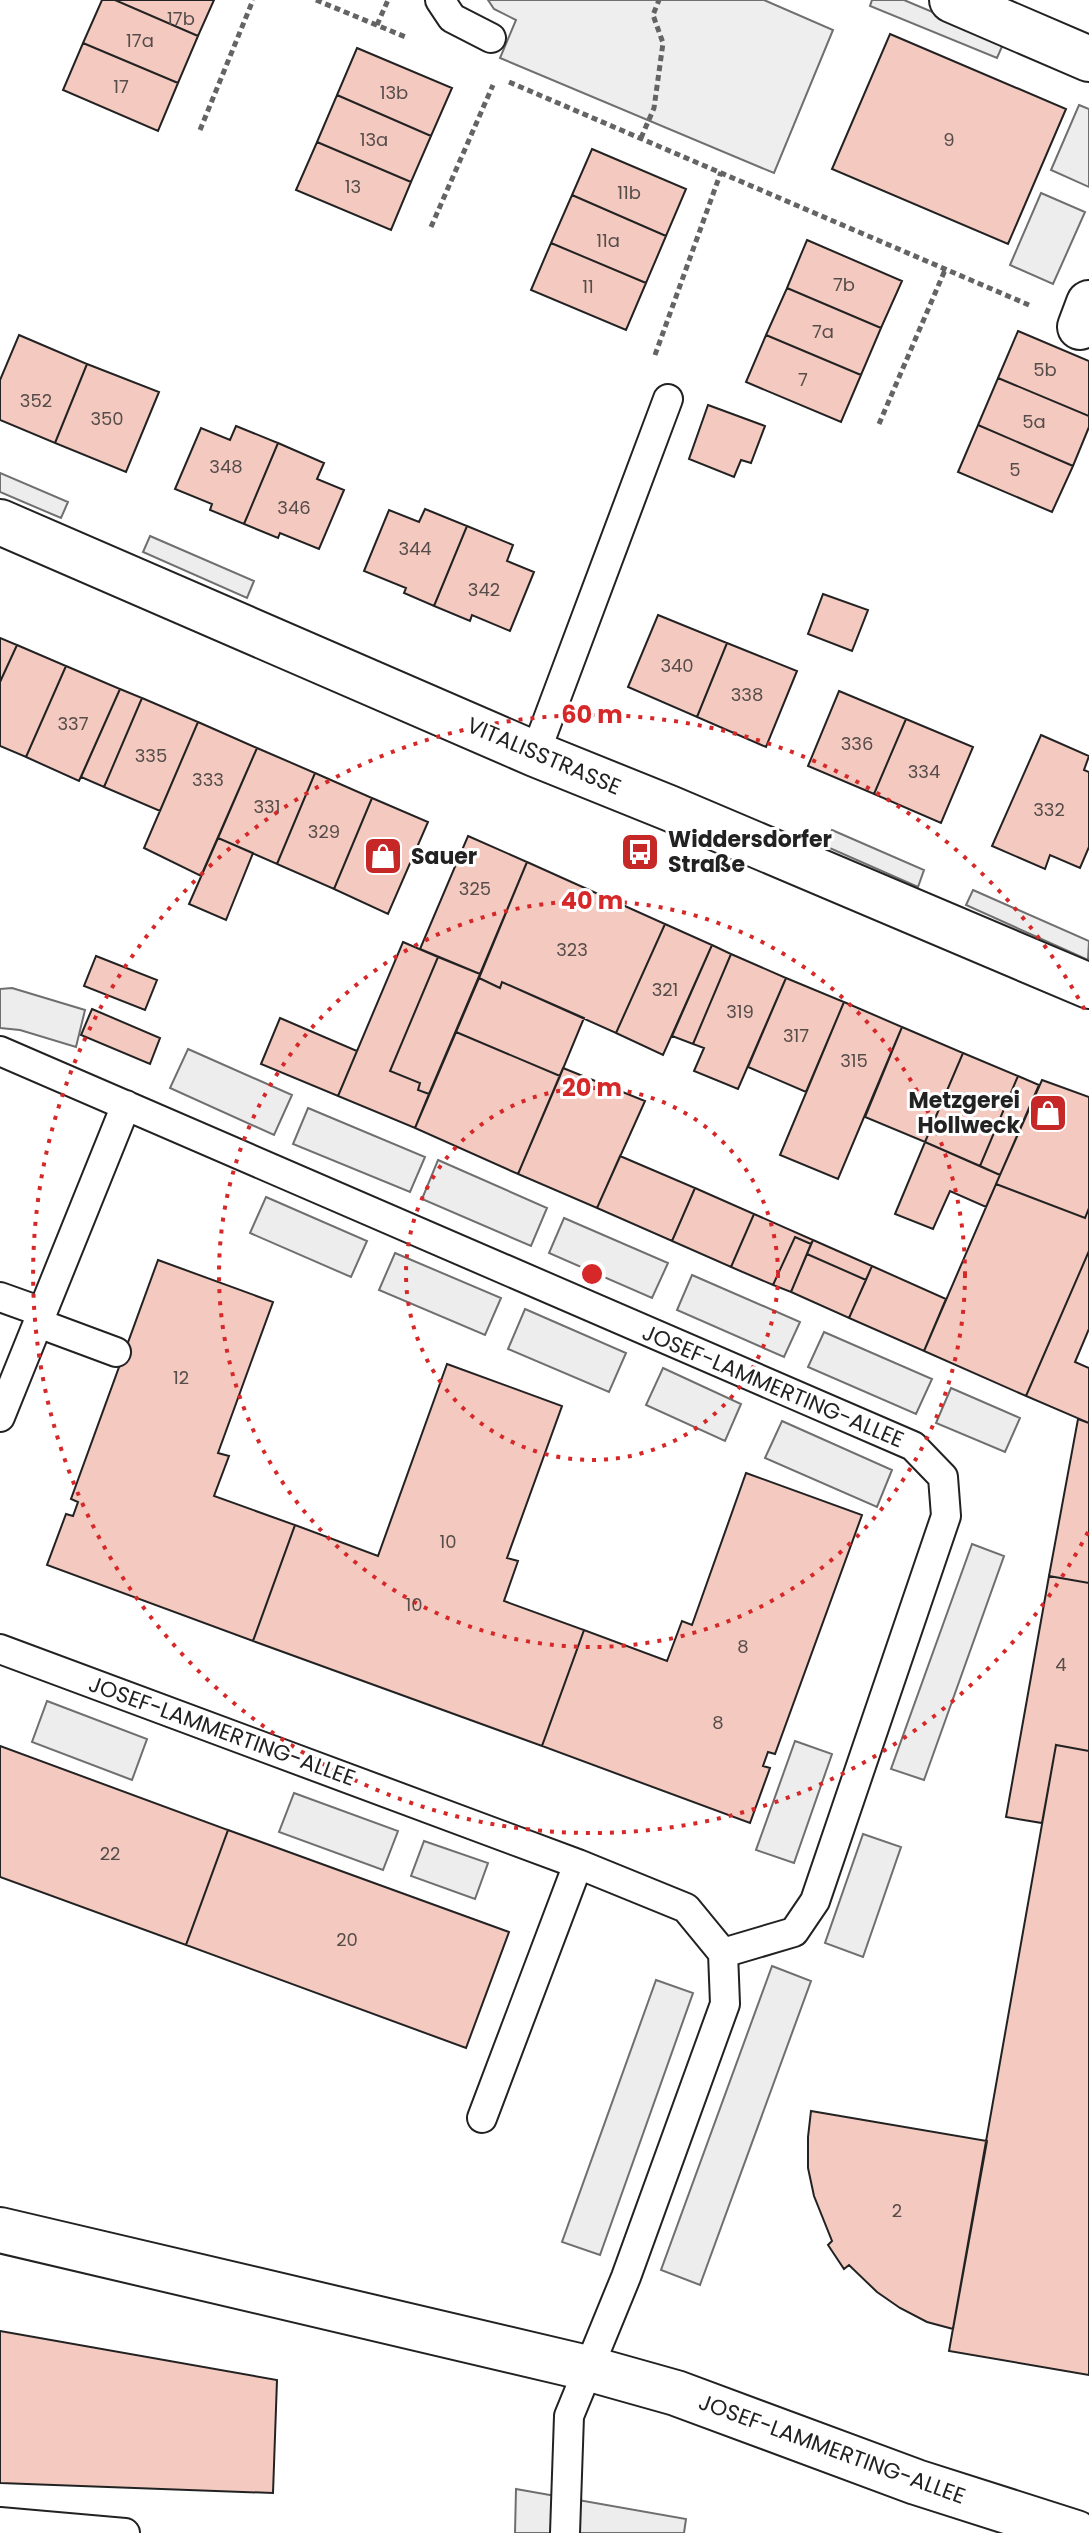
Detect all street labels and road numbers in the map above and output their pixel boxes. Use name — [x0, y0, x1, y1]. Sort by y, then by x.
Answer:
street label: VITALISSTRASSE — [462, 709, 626, 803]
street label: JOSEF-LAMMERTING-ALLEE — [637, 1317, 909, 1455]
street label: JOSEF-LAMMERTING-ALLEE — [84, 1668, 360, 1794]
street label: JOSEF-LAMMERTING-ALLEE — [694, 2386, 970, 2512]

